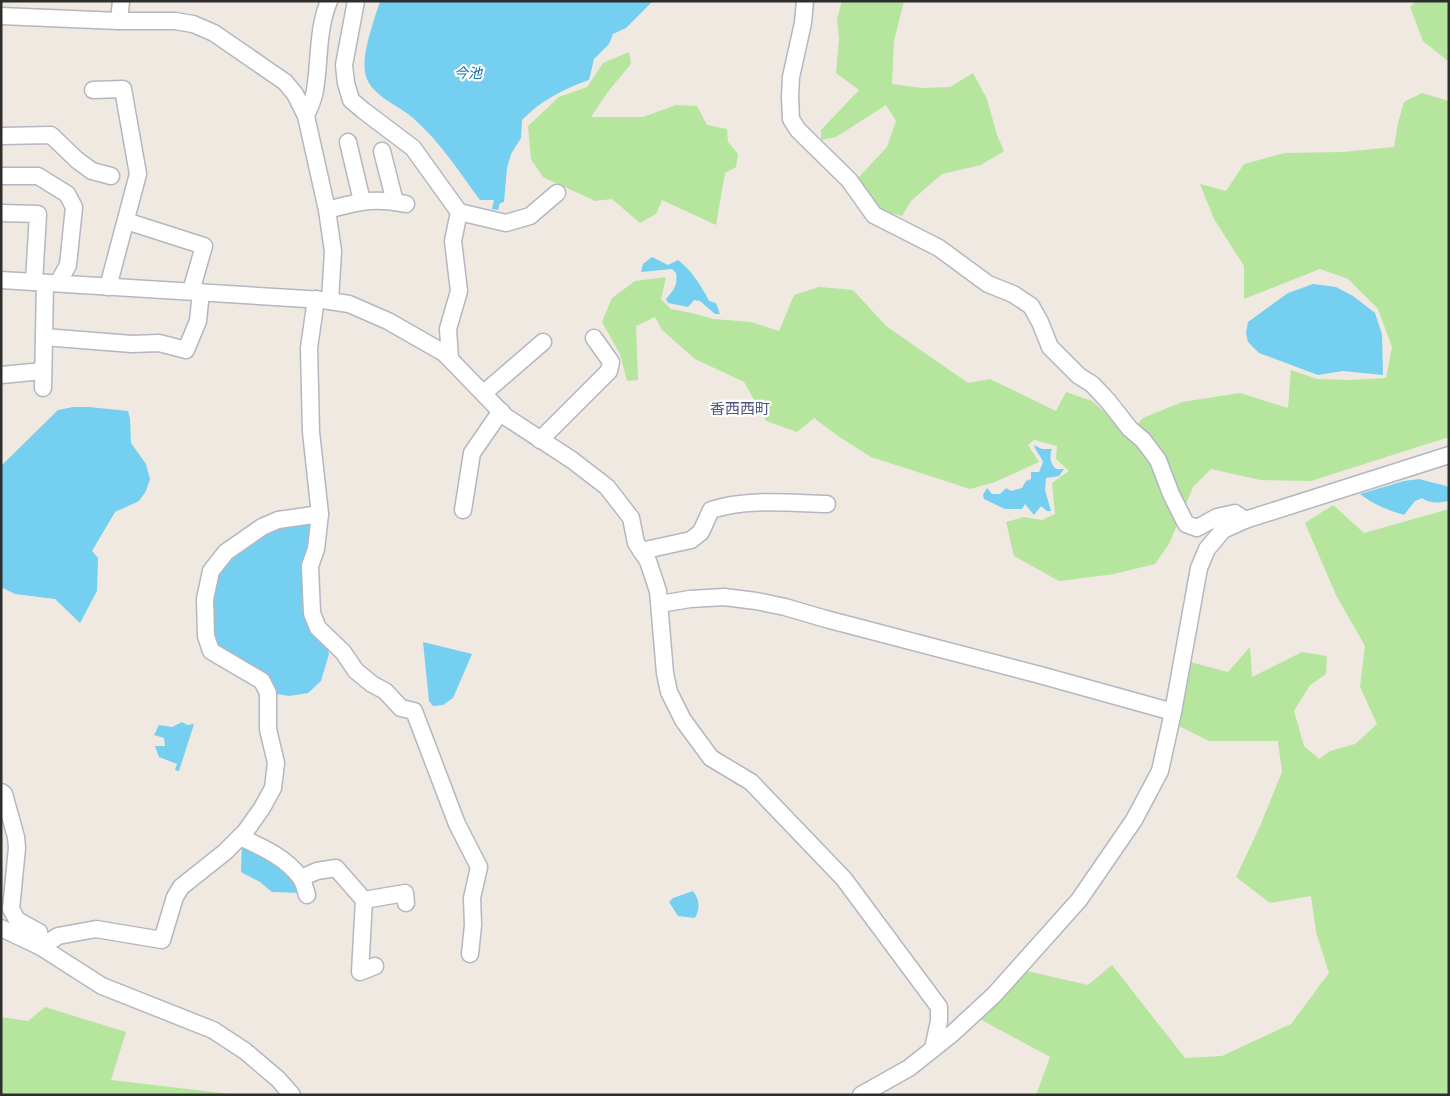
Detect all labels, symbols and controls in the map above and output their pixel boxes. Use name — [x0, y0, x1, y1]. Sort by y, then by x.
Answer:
water label: 今池 — [454, 64, 484, 82]
district label: 香西西町 — [710, 399, 770, 418]

